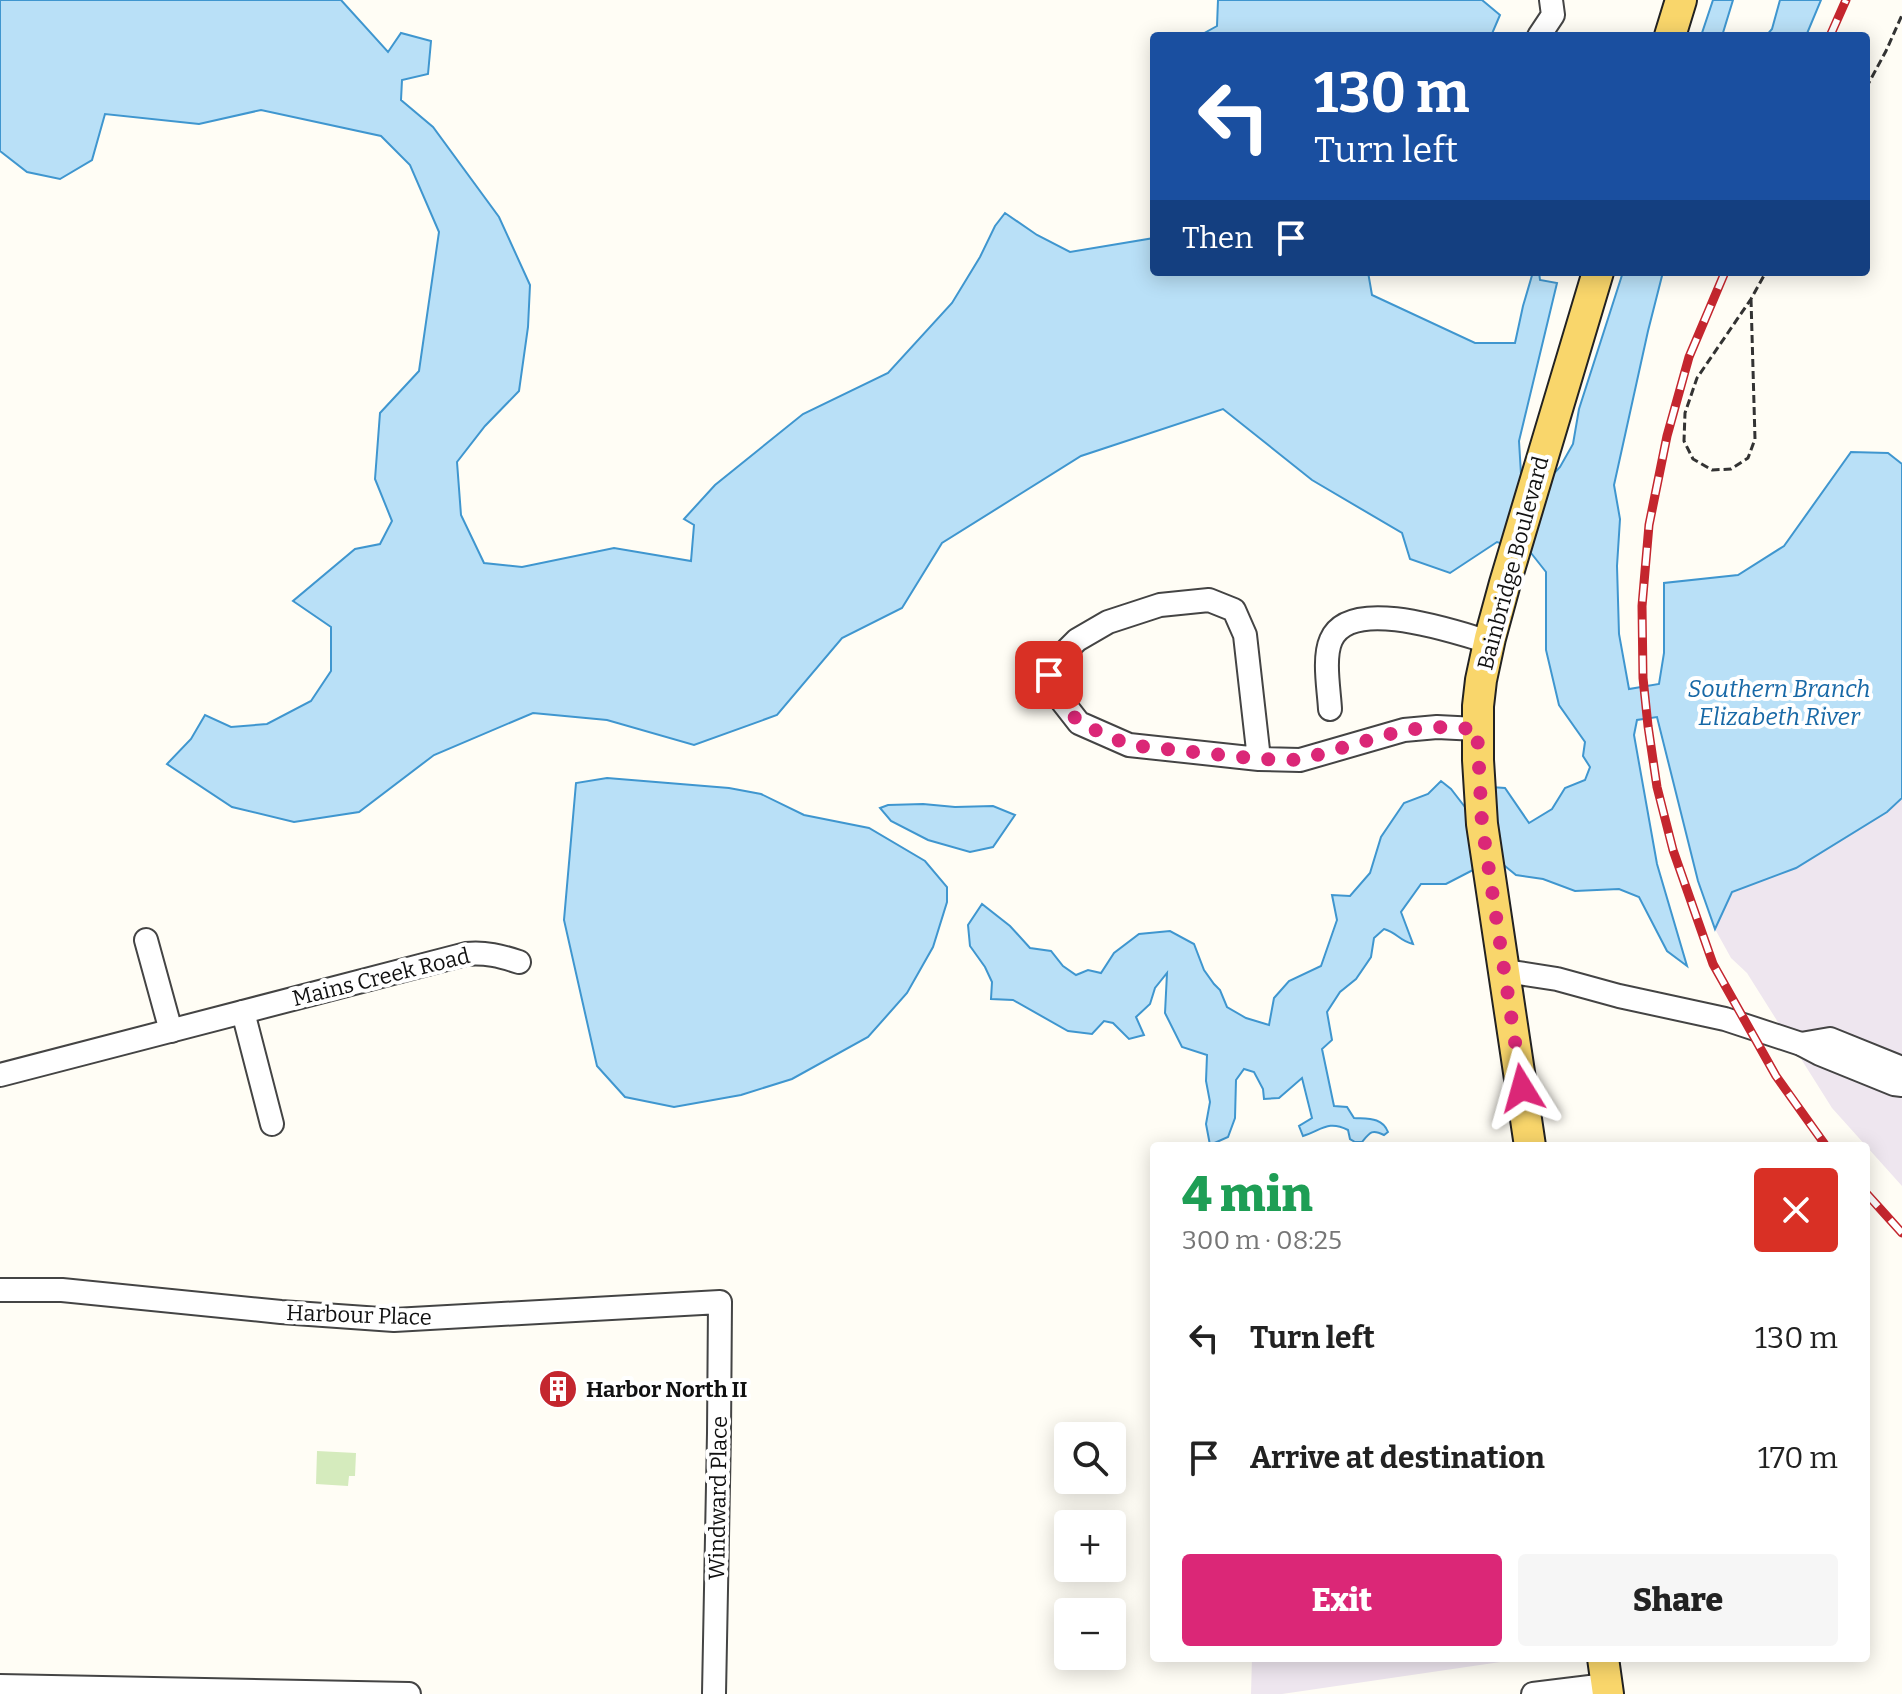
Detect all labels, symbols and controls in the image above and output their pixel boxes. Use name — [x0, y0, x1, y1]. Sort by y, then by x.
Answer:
text: 130 m — [1314, 60, 1470, 127]
icon: left — [1182, 64, 1286, 168]
text: Turn left — [1314, 128, 1458, 172]
icon: arrive — [1269, 216, 1313, 260]
text: Then — [1182, 220, 1253, 256]
street label: Bainbridge Boulevard — [1471, 453, 1555, 673]
pin — [1015, 641, 1083, 709]
icon: arrive — [1027, 653, 1071, 697]
water label: Southern Branch Elizabeth River — [1688, 675, 1870, 731]
street label: Mains Creek Road — [289, 942, 473, 1012]
position arrow — [1480, 1046, 1564, 1130]
text: 4 min — [1182, 1166, 1313, 1224]
button: close — [1754, 1168, 1838, 1252]
text: 300 m · 08:25 — [1182, 1225, 1342, 1256]
street label: Harbour Place — [286, 1299, 432, 1331]
icon: left — [1182, 1316, 1226, 1360]
text: Turn left — [1250, 1320, 1375, 1356]
text: 130 m — [1755, 1320, 1838, 1356]
building icon: Harbor North II — [537, 1368, 579, 1410]
place label: Harbor North II — [586, 1376, 748, 1403]
street label: Windward Place — [703, 1416, 733, 1580]
map controls — [1054, 1422, 1126, 1670]
button: search — [1054, 1422, 1126, 1494]
icon: arrive — [1182, 1436, 1226, 1480]
text: Arrive at destination — [1250, 1440, 1545, 1476]
text: 170 m — [1758, 1440, 1838, 1476]
button: + — [1054, 1510, 1126, 1582]
button: Exit — [1182, 1554, 1502, 1646]
button: Share — [1518, 1554, 1838, 1646]
button: − — [1054, 1598, 1126, 1670]

